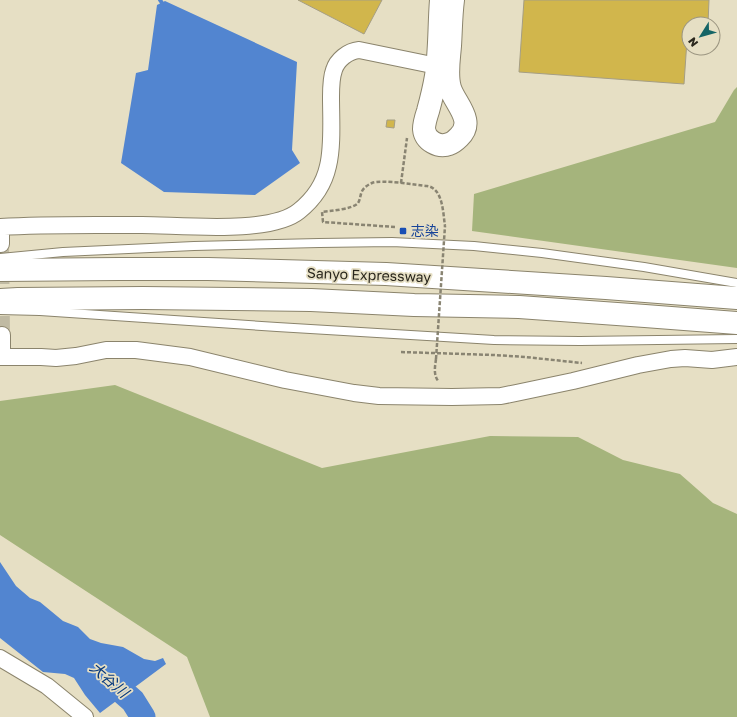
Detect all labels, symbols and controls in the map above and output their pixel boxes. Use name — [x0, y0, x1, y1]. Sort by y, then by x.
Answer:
north arrow — [681, 16, 721, 56]
text: N — [685, 35, 700, 50]
place label: 志染 — [411, 222, 439, 239]
marker: 志染 — [398, 226, 408, 236]
street label: Sanyo Expressway — [307, 264, 432, 285]
water label: 大谷川 — [87, 658, 134, 702]

